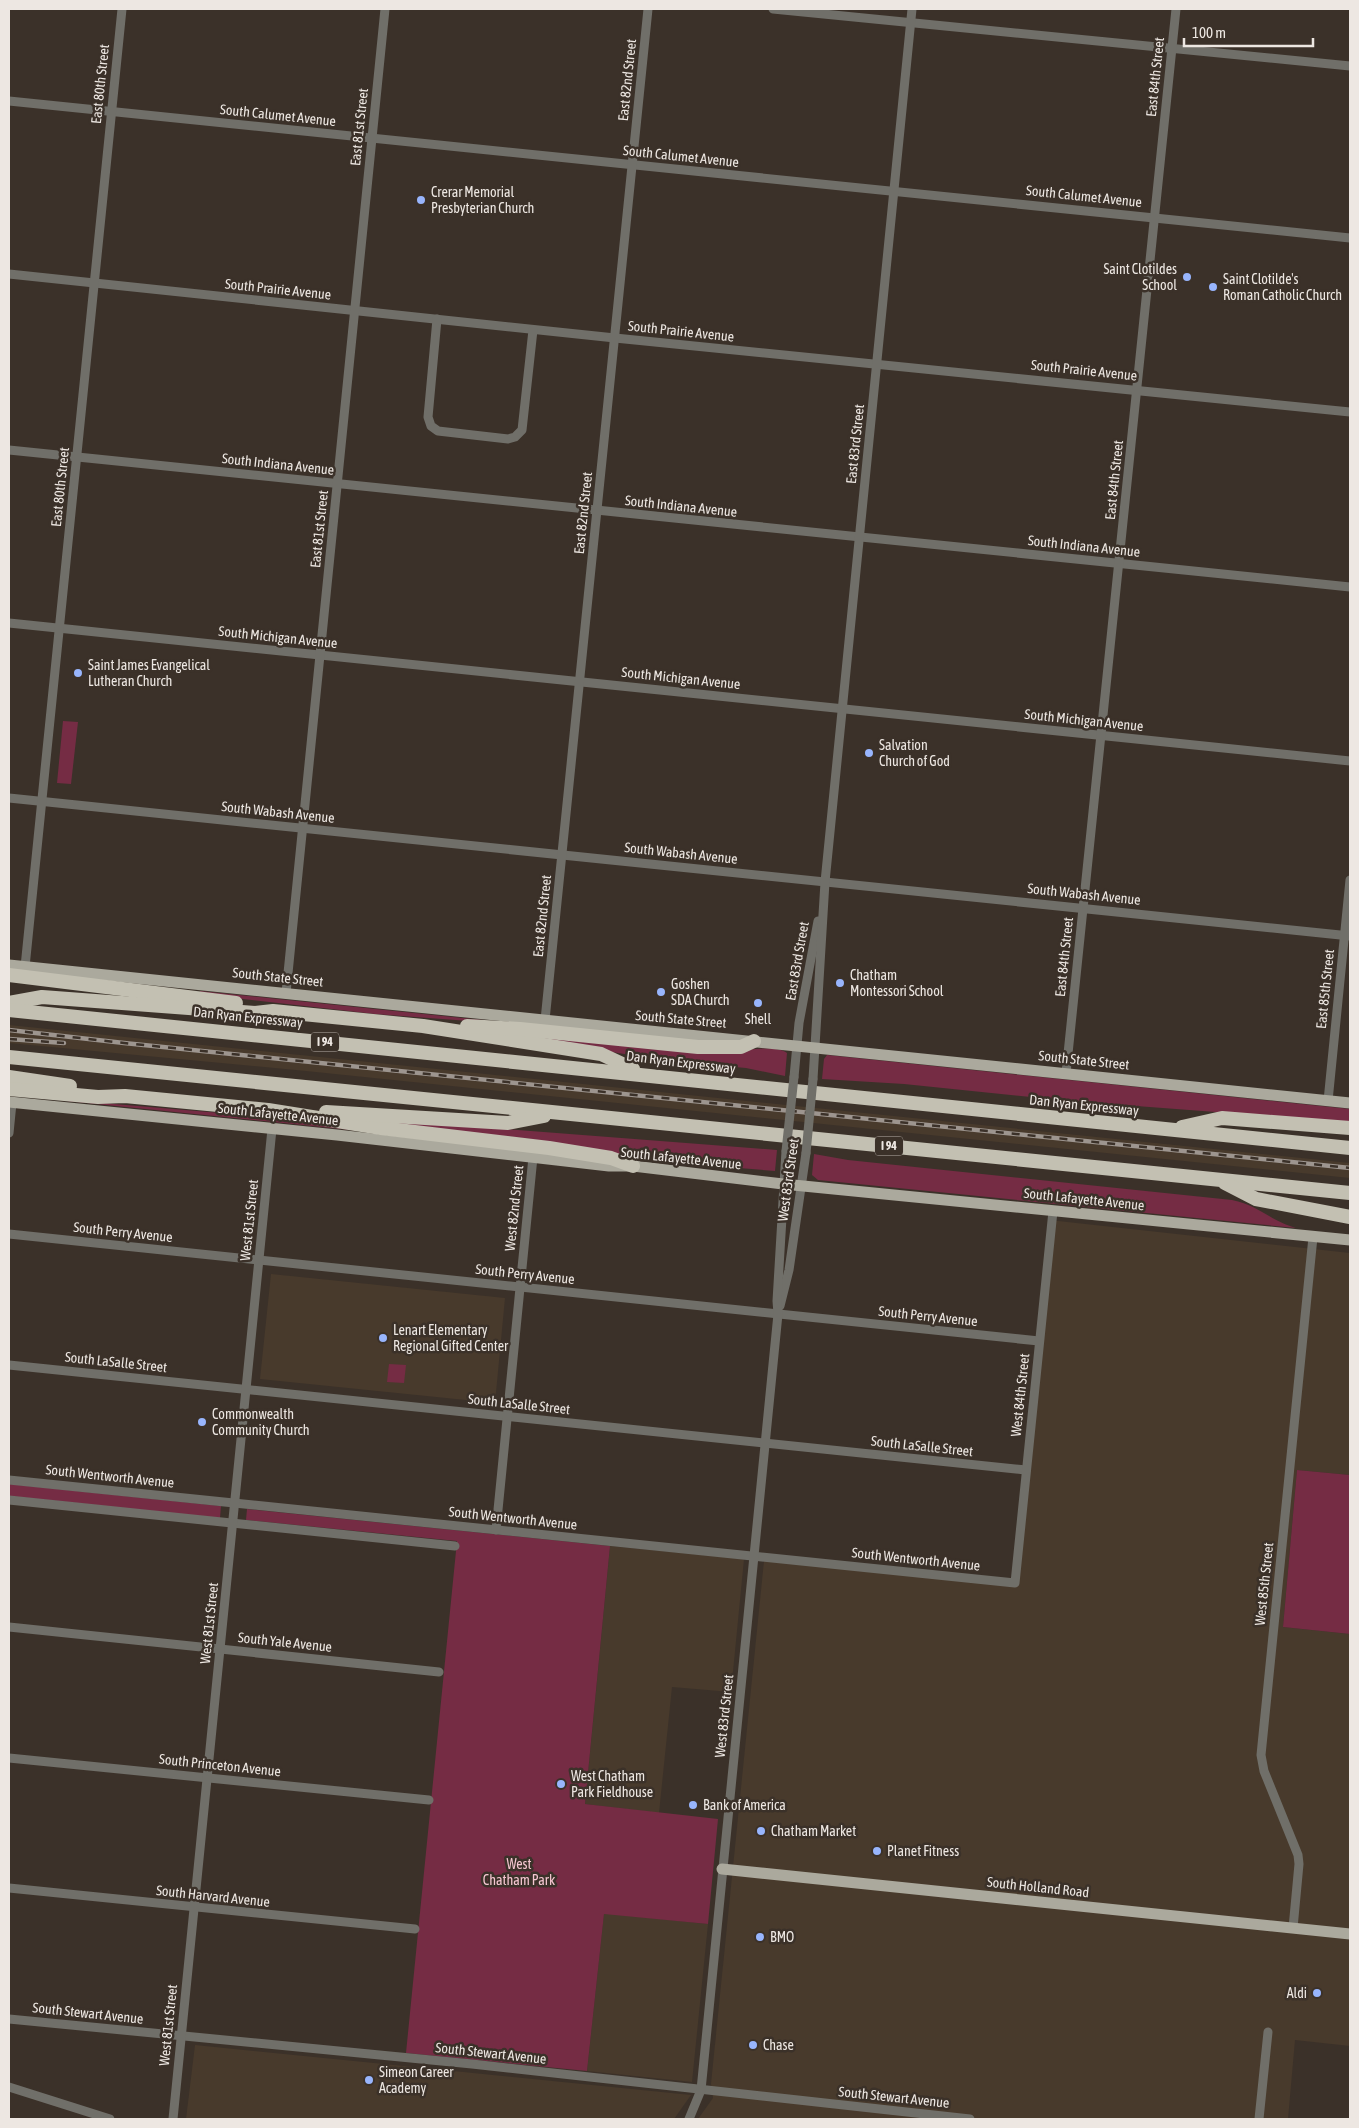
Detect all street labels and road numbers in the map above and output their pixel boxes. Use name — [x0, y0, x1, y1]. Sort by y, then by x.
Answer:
street label: East 84th Street — [1143, 36, 1167, 118]
street label: East 82nd Street — [615, 38, 639, 122]
street label: East 80th Street — [88, 43, 112, 125]
street label: East 81st Street — [347, 87, 371, 167]
street label: South Calumet Avenue — [219, 101, 337, 129]
street label: South Calumet Avenue — [622, 142, 740, 170]
street label: South Calumet Avenue — [1025, 182, 1143, 210]
street label: South Prairie Avenue — [224, 275, 332, 303]
street label: South Prairie Avenue — [627, 317, 735, 345]
street label: South Prairie Avenue — [1030, 356, 1138, 384]
street label: East 83rd Street — [843, 403, 867, 485]
street label: East 84th Street — [1102, 439, 1126, 521]
street label: East 80th Street — [48, 446, 72, 528]
street label: South Indiana Avenue — [221, 450, 335, 478]
street label: East 82nd Street — [571, 471, 595, 555]
street label: East 81st Street — [307, 489, 331, 569]
street label: South Indiana Avenue — [624, 492, 738, 520]
street label: South Indiana Avenue — [1027, 532, 1141, 560]
street label: South Michigan Avenue — [218, 623, 338, 651]
street label: South Michigan Avenue — [621, 664, 741, 692]
street label: South Michigan Avenue — [1024, 706, 1144, 734]
street label: South Wabash Avenue — [221, 798, 335, 826]
street label: South Wabash Avenue — [624, 839, 738, 867]
street label: East 82nd Street — [530, 874, 554, 958]
street label: South Wabash Avenue — [1027, 880, 1141, 908]
street label: East 84th Street — [1052, 916, 1076, 998]
street label: East 83rd Street — [782, 920, 812, 1002]
street label: East 85th Street — [1313, 948, 1337, 1030]
street label: South State Street — [232, 964, 324, 990]
street label: Dan Ryan Expressway — [192, 1003, 304, 1031]
street label: South State Street — [635, 1007, 727, 1031]
road number: I 94 — [311, 1032, 339, 1052]
street label: Dan Ryan Expressway — [625, 1047, 737, 1077]
street label: South State Street — [1038, 1047, 1130, 1073]
street label: Dan Ryan Expressway — [1028, 1091, 1140, 1119]
street label: South Lafayette Avenue — [217, 1100, 339, 1128]
road number: I 94 — [875, 1136, 903, 1156]
street label: West 83rd Street — [774, 1138, 802, 1222]
street label: South Lafayette Avenue — [620, 1144, 742, 1172]
street label: West 82nd Street — [502, 1164, 526, 1252]
street label: West 81st Street — [237, 1179, 261, 1261]
street label: South Lafayette Avenue — [1023, 1185, 1145, 1213]
street label: South Perry Avenue — [73, 1219, 173, 1245]
street label: South Perry Avenue — [475, 1261, 575, 1287]
street label: South Perry Avenue — [878, 1303, 978, 1329]
street label: South LaSalle Street — [64, 1349, 168, 1375]
street label: West 84th Street — [1008, 1353, 1032, 1437]
street label: South LaSalle Street — [467, 1391, 571, 1417]
street label: South LaSalle Street — [870, 1433, 974, 1459]
street label: South Wentworth Avenue — [45, 1461, 175, 1491]
street label: South Wentworth Avenue — [448, 1503, 578, 1533]
street label: West 85th Street — [1252, 1542, 1276, 1626]
street label: South Wentworth Avenue — [851, 1544, 981, 1574]
street label: West 81st Street — [197, 1582, 221, 1664]
street label: South Yale Avenue — [237, 1629, 333, 1655]
street label: West 83rd Street — [712, 1674, 736, 1758]
street label: South Princeton Avenue — [158, 1751, 282, 1779]
street label: South Holland Road — [986, 1874, 1090, 1900]
street label: South Harvard Avenue — [155, 1882, 271, 1910]
street label: West 81st Street — [156, 1984, 180, 2066]
street label: South Stewart Avenue — [32, 1999, 144, 2027]
street label: South Stewart Avenue — [435, 2039, 547, 2067]
street label: South Stewart Avenue — [838, 2083, 950, 2111]

